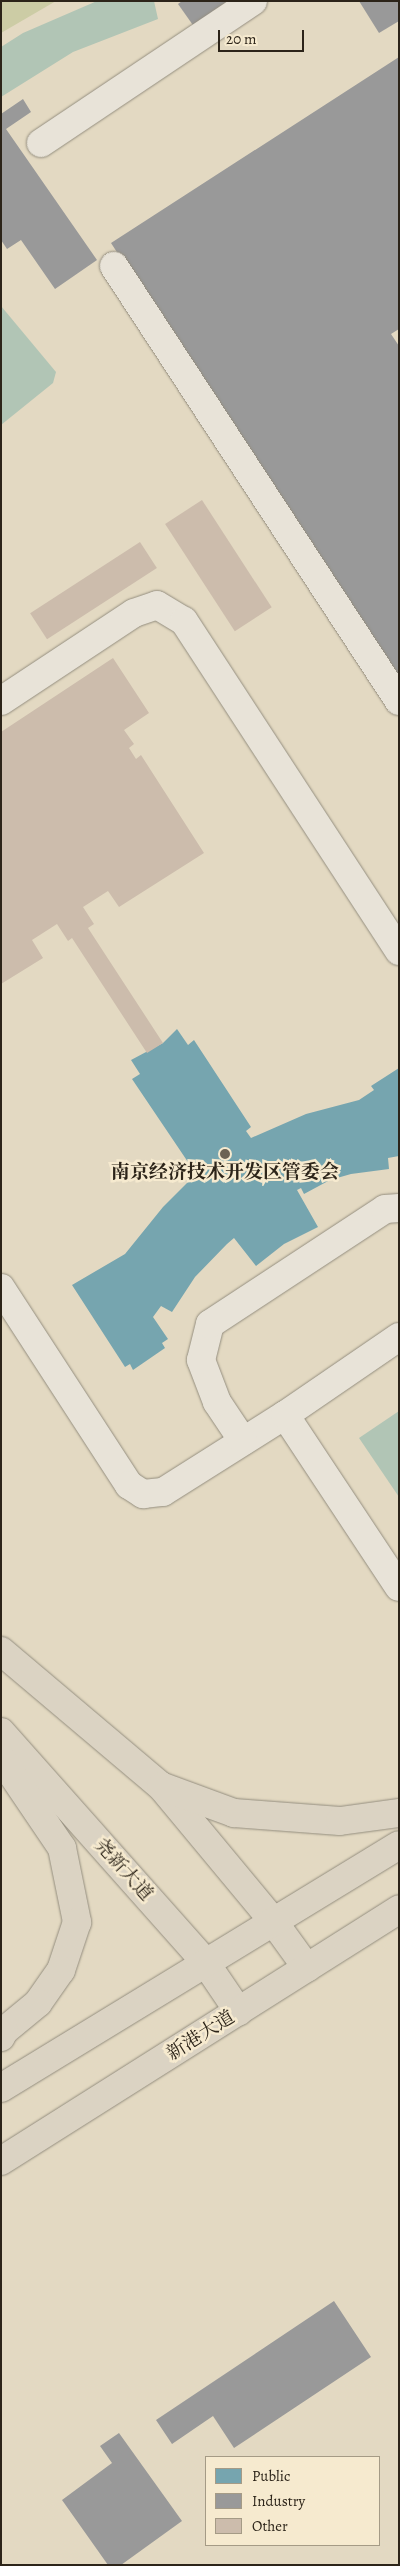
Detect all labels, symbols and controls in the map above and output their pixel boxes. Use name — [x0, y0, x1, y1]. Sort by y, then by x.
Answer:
scale bar — [220, 20, 306, 52]
text: 20 m — [226, 29, 257, 49]
marker: 南京经济技术开发区管委会 — [219, 1148, 231, 1160]
place label: 南京经济技术开发区管委会 — [111, 1162, 339, 1184]
street label: 尧新大道 — [89, 1834, 157, 1906]
street label: 新港大道 — [163, 2006, 239, 2066]
legend — [205, 2456, 380, 2546]
text: Public — [252, 2466, 290, 2486]
text: Industry — [252, 2491, 305, 2511]
text: Other — [252, 2516, 288, 2536]

